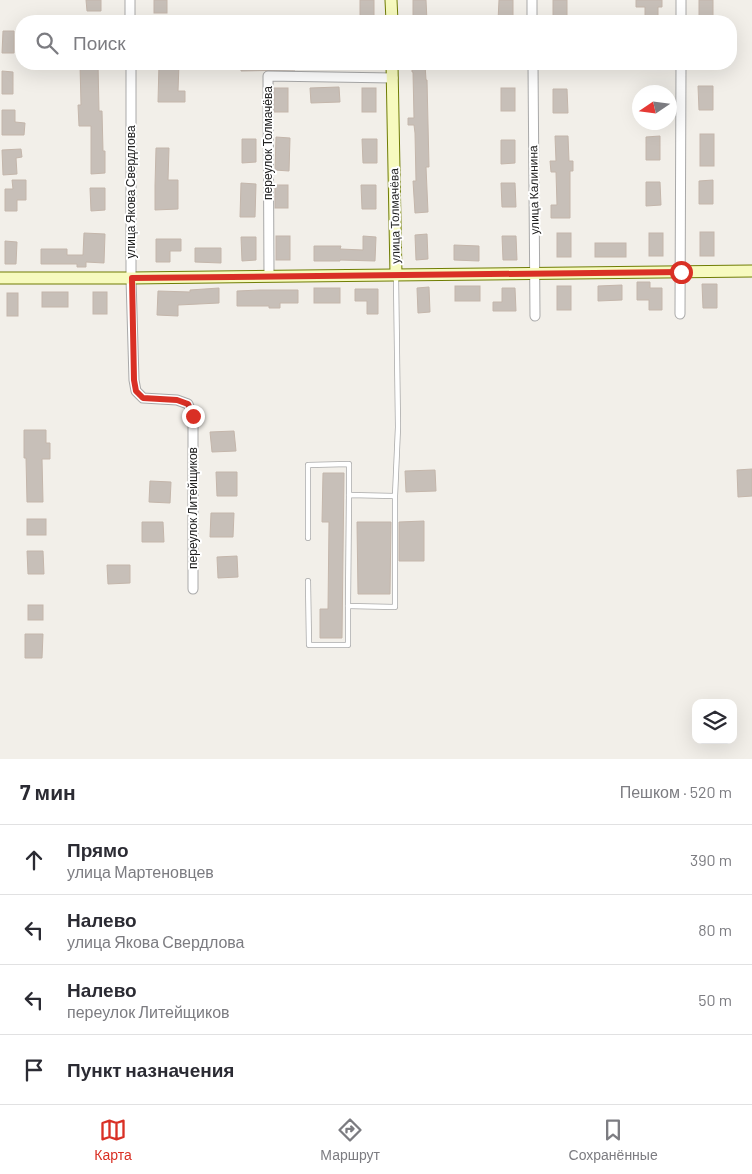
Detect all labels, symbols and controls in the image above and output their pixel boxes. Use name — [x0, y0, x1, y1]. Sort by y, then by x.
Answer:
search box — [15, 15, 737, 70]
icon: search — [33, 29, 61, 57]
text: Поиск — [73, 31, 126, 54]
north arrow — [632, 85, 677, 130]
street label: переулок Толмачёва — [260, 86, 275, 200]
street label: улица Якова Свердлова — [123, 125, 138, 259]
street label: улица Калинина — [525, 145, 542, 235]
street label: улица Толмачёва — [386, 168, 403, 264]
route start — [670, 261, 693, 284]
route end — [182, 405, 205, 428]
street label: переулок Литейщиков — [185, 447, 200, 569]
map controls — [692, 699, 737, 744]
button: layers — [692, 699, 737, 744]
text: 7 мин — [20, 779, 76, 804]
text: Пешком · 520 m — [620, 782, 732, 801]
text: Прямо — [67, 838, 129, 861]
icon: ahead — [20, 846, 48, 874]
text: 390 m — [690, 850, 732, 869]
text: улица Мартеновцев — [67, 862, 214, 881]
text: Налево — [67, 908, 137, 931]
icon: left — [20, 916, 48, 944]
text: 80 m — [698, 920, 732, 939]
text: улица Якова Свердлова — [67, 932, 245, 951]
text: Налево — [67, 978, 137, 1001]
icon: left — [20, 986, 48, 1014]
text: 50 m — [698, 990, 732, 1009]
text: переулок Литейщиков — [67, 1002, 230, 1021]
icon: arrive — [20, 1056, 48, 1084]
text: Пункт назначения — [67, 1058, 234, 1081]
tab: Карта — [94, 1116, 132, 1163]
tab: Маршрут — [320, 1116, 380, 1163]
tab: Сохранённые — [569, 1116, 658, 1163]

